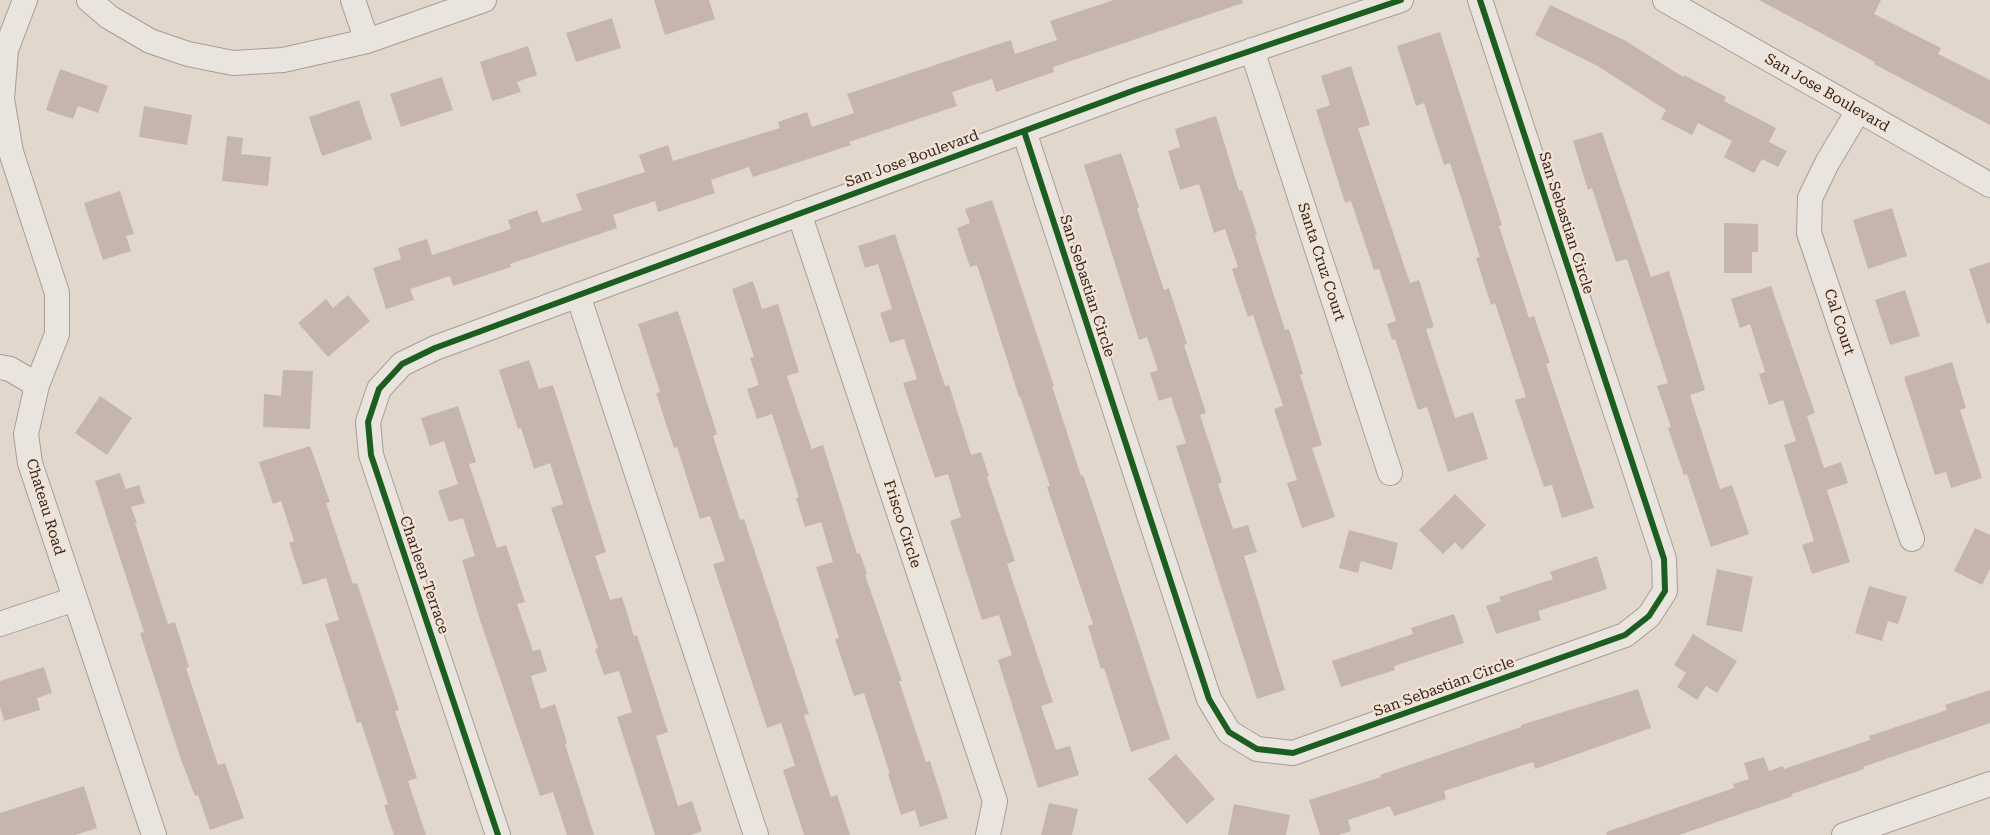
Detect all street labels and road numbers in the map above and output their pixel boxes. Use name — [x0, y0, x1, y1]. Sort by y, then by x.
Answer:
street label: San Jose Boulevard — [1761, 50, 1893, 136]
street label: San Jose Boulevard — [843, 126, 981, 192]
street label: San Sebastian Circle — [1535, 150, 1597, 296]
street label: Santa Cruz Court — [1293, 201, 1349, 323]
street label: San Sebastian Circle — [1056, 213, 1118, 359]
street label: Cal Court — [1820, 287, 1858, 357]
street label: Chateau Road — [22, 457, 68, 557]
street label: Frisco Circle — [879, 478, 925, 570]
street label: Charleen Terrace — [395, 514, 453, 636]
street label: San Sebastian Circle — [1371, 653, 1517, 721]

